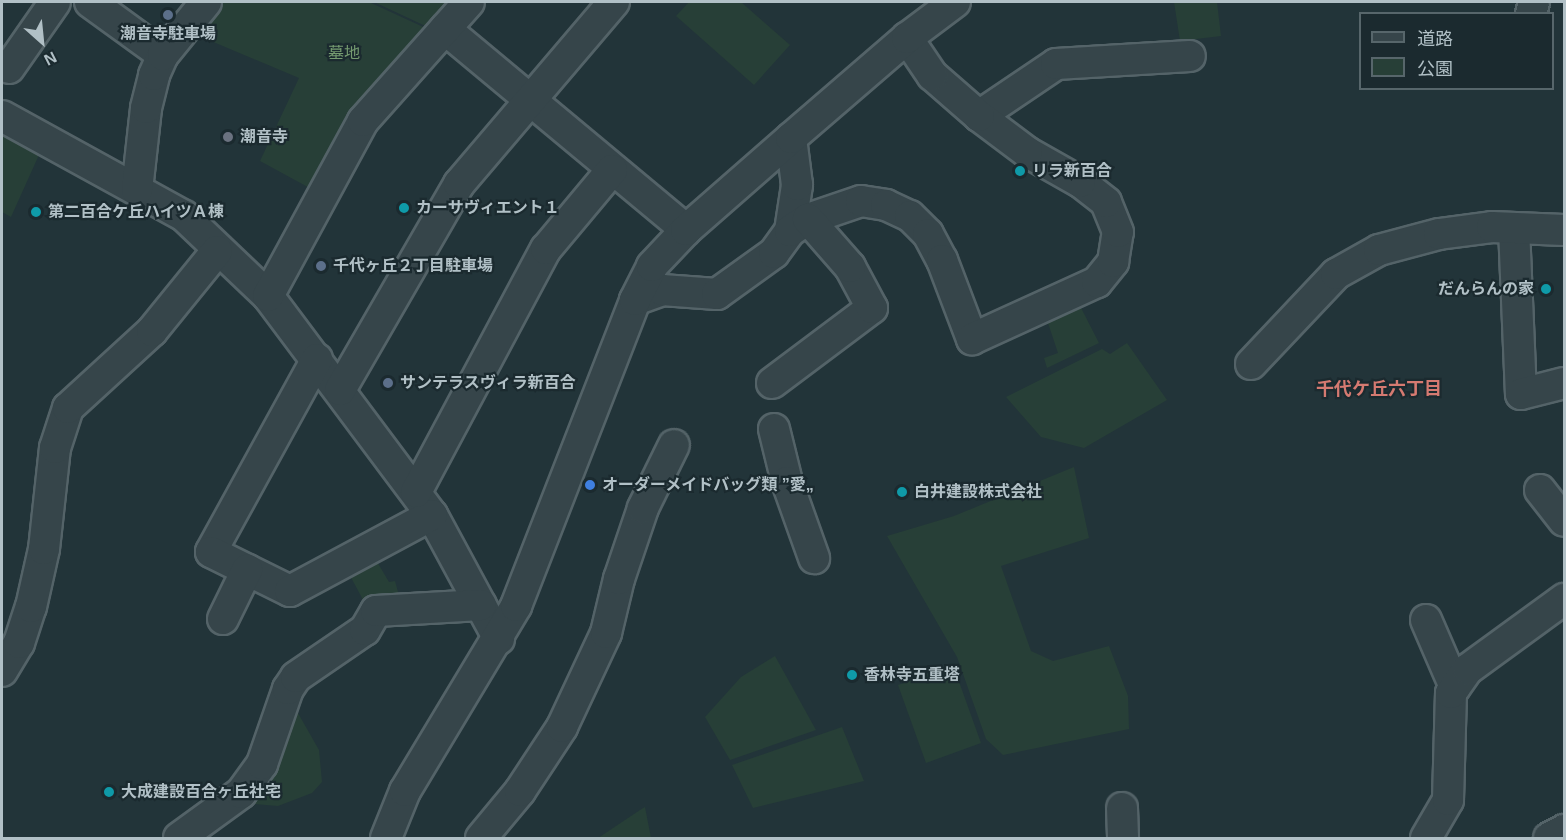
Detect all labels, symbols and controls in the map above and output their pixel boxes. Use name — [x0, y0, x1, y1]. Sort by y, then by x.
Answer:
marker: 潮音寺駐車場 — [161, 8, 175, 22]
north arrow — [12, 12, 72, 72]
legend — [1359, 12, 1554, 90]
place label: 潮音寺駐車場 — [120, 24, 216, 44]
text: 道路 — [1417, 29, 1453, 49]
park label: 墓地 — [328, 43, 360, 63]
text: N — [41, 48, 59, 69]
text: 公園 — [1417, 59, 1453, 79]
place label: 潮音寺 — [240, 127, 288, 147]
marker: 潮音寺 — [221, 130, 235, 144]
place label: リラ新百合 — [1032, 161, 1112, 181]
marker: リラ新百合 — [1013, 164, 1027, 178]
place label: カーサヴィエント１ — [416, 198, 560, 218]
marker: カーサヴィエント１ — [397, 201, 411, 215]
place label: 第二百合ケ丘ハイツＡ棟 — [48, 202, 224, 222]
marker: 第二百合ケ丘ハイツＡ棟 — [29, 205, 43, 219]
place label: 千代ヶ丘２丁目駐車場 — [333, 256, 493, 276]
marker: 千代ヶ丘２丁目駐車場 — [314, 259, 328, 273]
place label: だんらんの家 — [1438, 279, 1534, 299]
marker: だんらんの家 — [1539, 282, 1553, 296]
place label: サンテラスヴィラ新百合 — [400, 373, 576, 393]
marker: サンテラスヴィラ新百合 — [381, 376, 395, 390]
district label: 千代ケ丘六丁目 — [1316, 378, 1442, 400]
place label: オーダーメイドバッグ類 ”愛„ — [602, 475, 814, 495]
marker: オーダーメイドバッグ類 ”愛„ — [583, 478, 597, 492]
place label: 白井建設株式会社 — [914, 482, 1042, 502]
marker: 白井建設株式会社 — [895, 485, 909, 499]
place label: 香林寺五重塔 — [864, 665, 960, 685]
marker: 香林寺五重塔 — [845, 668, 859, 682]
place label: 大成建設百合ヶ丘社宅 — [121, 782, 281, 802]
marker: 大成建設百合ヶ丘社宅 — [102, 785, 116, 799]

